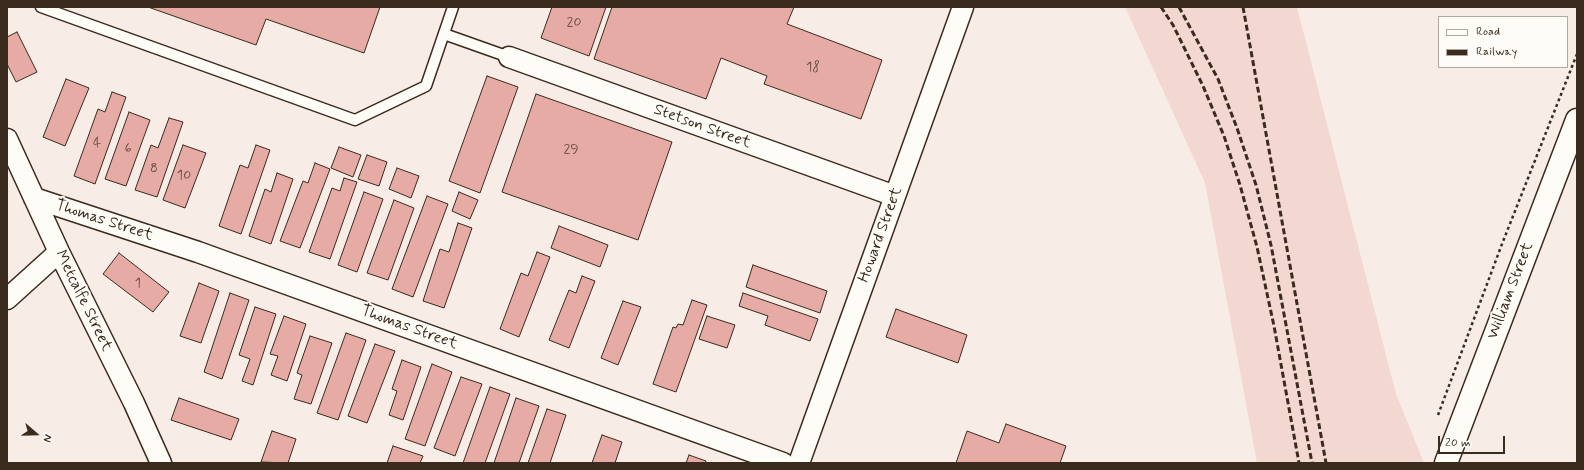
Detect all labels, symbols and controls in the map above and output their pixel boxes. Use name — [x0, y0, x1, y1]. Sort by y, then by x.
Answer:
house number: 20 — [567, 15, 581, 31]
legend — [1438, 16, 1568, 68]
text: Road — [1476, 24, 1500, 40]
text: Railway — [1476, 44, 1517, 60]
house number: 18 — [806, 60, 820, 76]
street label: Stetson Street — [651, 101, 753, 153]
house number: 4 — [93, 136, 101, 152]
house number: 6 — [124, 141, 132, 157]
house number: 29 — [563, 142, 579, 158]
house number: 8 — [150, 161, 158, 177]
house number: 10 — [177, 168, 191, 184]
street label: Howard Street — [855, 185, 907, 285]
street label: Thomas Street — [53, 196, 155, 246]
street label: William Street — [1484, 240, 1538, 342]
street label: Metcalfe Street — [50, 247, 116, 355]
house number: 1 — [135, 276, 141, 292]
street label: Thomas Street — [358, 302, 460, 354]
north arrow — [16, 414, 56, 454]
scale bar — [1440, 428, 1507, 454]
text: N — [39, 432, 55, 444]
text: 20 m — [1445, 435, 1471, 451]

